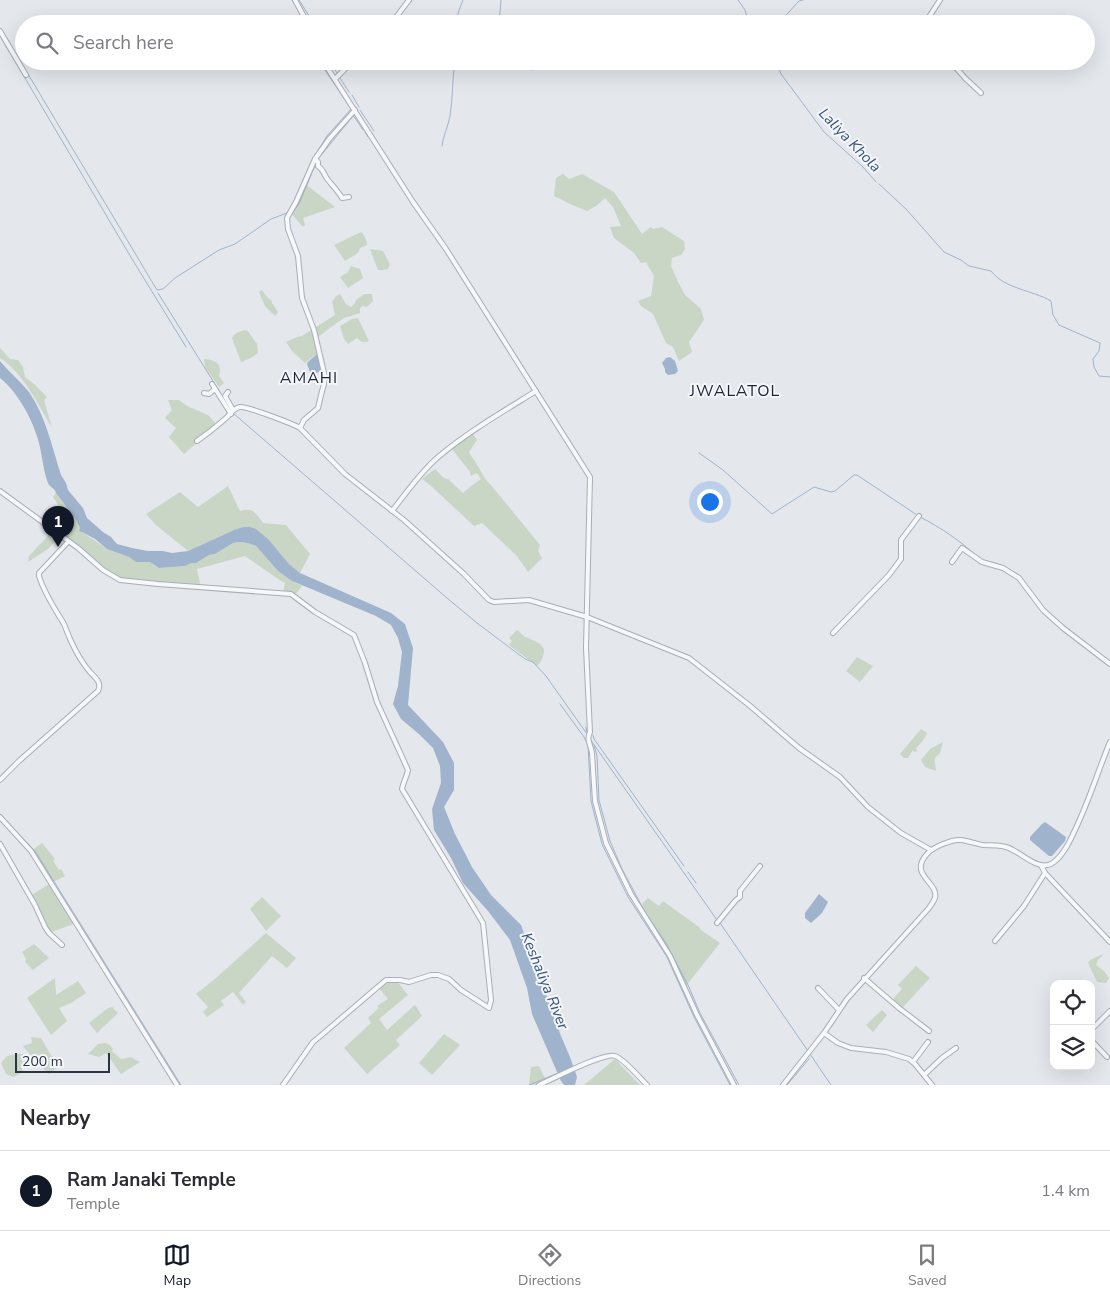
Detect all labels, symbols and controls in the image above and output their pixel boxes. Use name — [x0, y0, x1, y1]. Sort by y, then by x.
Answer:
search box — [15, 15, 1095, 70]
icon: search — [33, 29, 61, 57]
text: Search here — [73, 30, 174, 56]
water label: Laliya Khola — [814, 104, 886, 176]
district label: AMAHI — [280, 367, 338, 389]
district label: JWALATOL — [689, 380, 780, 402]
your location — [697, 489, 723, 515]
pin: 1 — [42, 506, 74, 547]
water label: Keshaliya River — [517, 930, 574, 1033]
map controls — [1050, 980, 1095, 1070]
button: locate — [1050, 980, 1095, 1025]
button: layers — [1050, 1025, 1095, 1070]
scale bar — [15, 1050, 110, 1073]
text: 200 m — [22, 1052, 63, 1071]
text: Nearby — [20, 1104, 90, 1132]
text: Ram Janaki Temple — [67, 1167, 236, 1193]
text: 1 — [31, 1180, 41, 1202]
text: 1.4 km — [1041, 1180, 1090, 1202]
text: Temple — [67, 1193, 120, 1215]
tab: Map — [163, 1241, 191, 1290]
tab: Directions — [518, 1241, 581, 1290]
tab: Saved — [908, 1241, 947, 1290]

